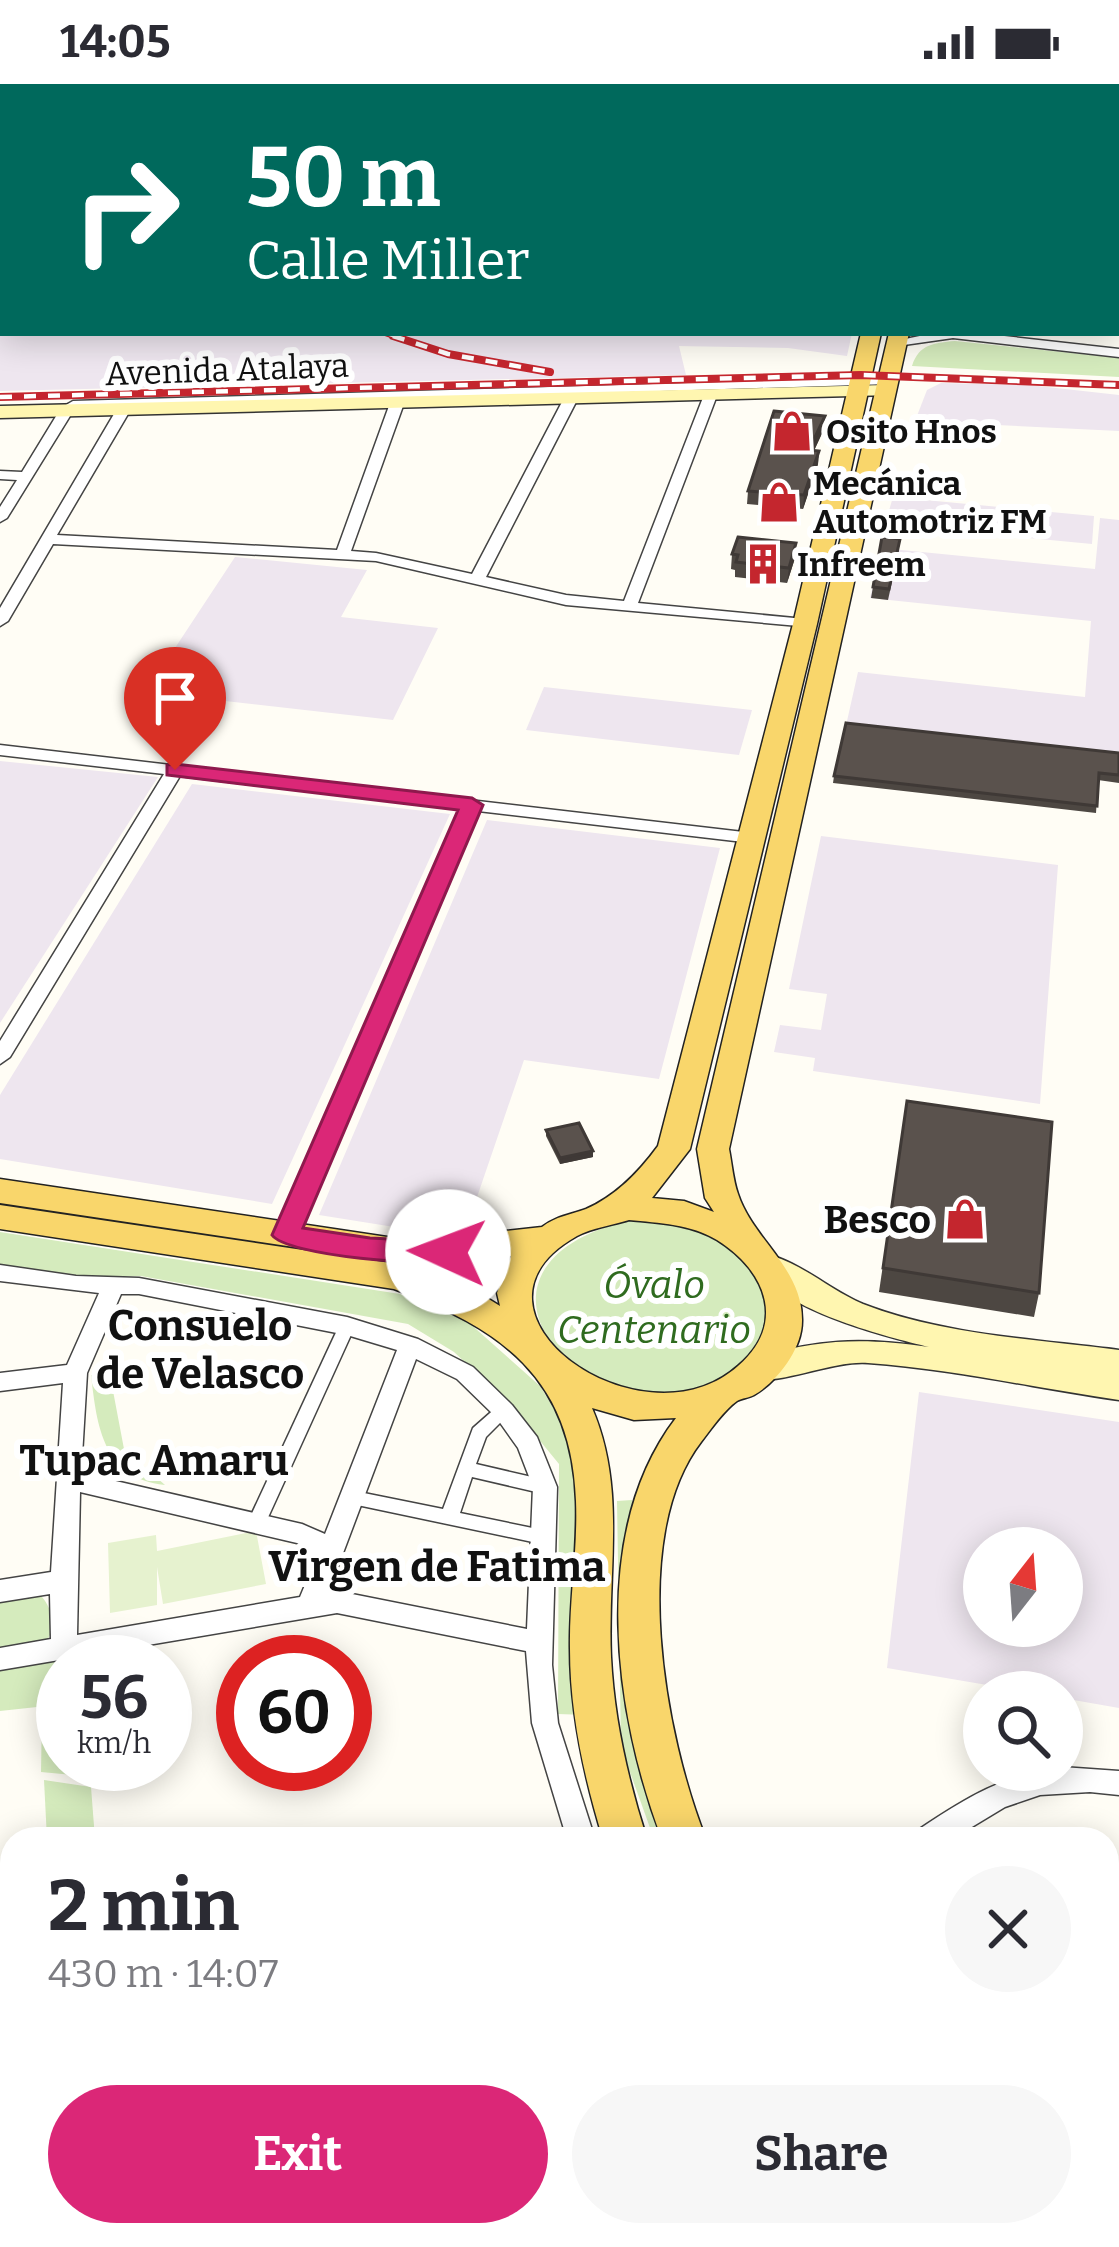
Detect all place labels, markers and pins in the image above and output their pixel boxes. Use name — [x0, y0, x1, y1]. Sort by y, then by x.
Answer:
shop icon: Osito Hnos — [769, 408, 815, 454]
place label: Osito Hnos — [826, 412, 997, 452]
place label: Mecánica Automotriz FM — [813, 464, 1047, 542]
shop icon: Mecánica Automotriz FM — [756, 479, 802, 525]
building icon: Infreem — [740, 541, 786, 587]
place label: Infreem — [797, 545, 926, 585]
pin — [124, 647, 226, 770]
shop icon: Besco — [942, 1196, 988, 1242]
place label: Besco — [823, 1197, 931, 1243]

